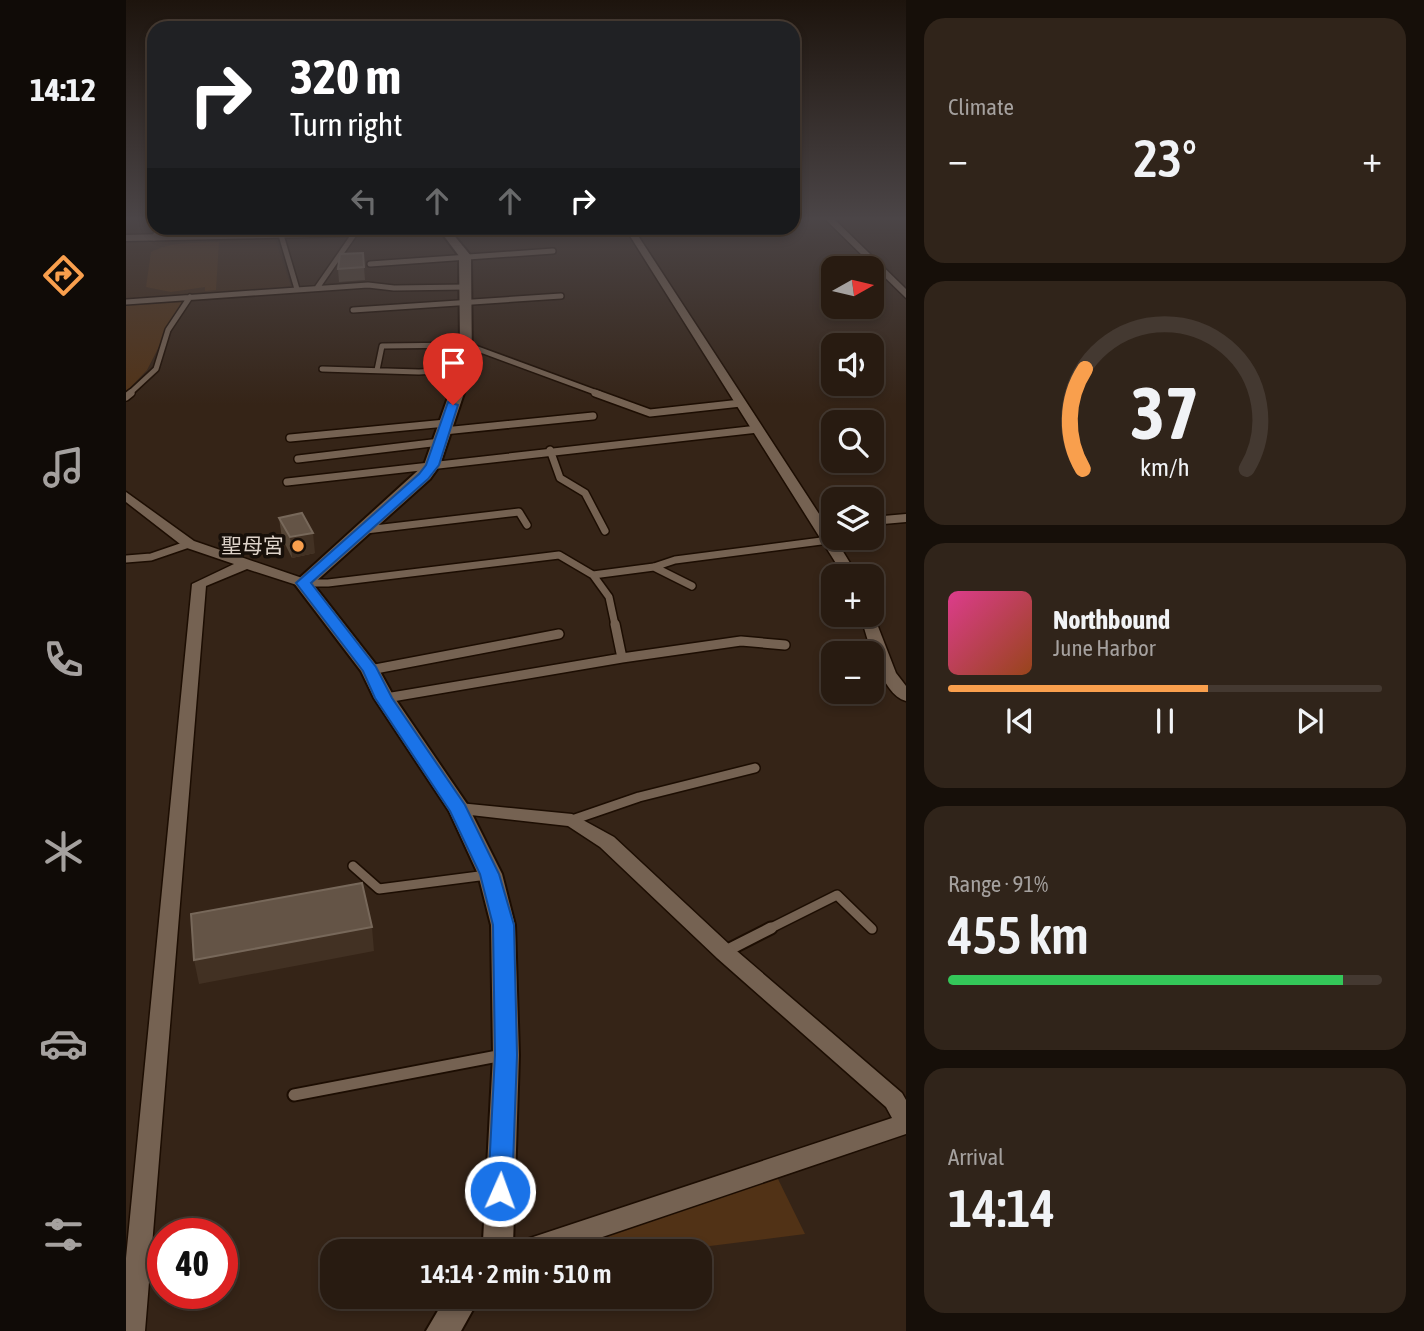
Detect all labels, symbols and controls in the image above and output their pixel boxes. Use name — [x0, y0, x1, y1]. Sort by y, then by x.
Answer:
text: 320 m — [290, 48, 401, 104]
icon: right — [175, 49, 266, 140]
text: 14:12 — [30, 71, 96, 108]
text: Climate — [948, 94, 1014, 120]
text: Turn right — [290, 106, 403, 143]
text: 23° — [1133, 128, 1197, 188]
text: − — [948, 137, 968, 180]
text: + — [1362, 137, 1382, 180]
icon: left — [345, 182, 383, 220]
icon: ahead — [418, 182, 456, 220]
icon: ahead — [491, 182, 529, 220]
icon: right — [564, 182, 602, 220]
icon: directions — [39, 251, 88, 300]
north arrow — [821, 256, 884, 318]
map controls — [821, 256, 884, 704]
pin — [423, 333, 483, 405]
button: sound — [821, 333, 884, 396]
icon: arrive — [434, 344, 472, 382]
text: 37 — [1131, 371, 1199, 454]
button: search — [821, 410, 884, 473]
icon: music — [39, 443, 88, 492]
text: km/h — [1140, 453, 1190, 481]
button: layers — [821, 487, 884, 550]
place label: 聖母宮 — [221, 533, 284, 557]
marker: 聖母宮 — [290, 538, 306, 554]
button: + — [821, 564, 884, 627]
text: Northbound — [1053, 605, 1170, 635]
icon: phone — [39, 635, 88, 684]
text: June Harbor — [1053, 635, 1156, 661]
button: − — [821, 641, 884, 704]
icon: previous — [1001, 702, 1039, 740]
icon: pause — [1146, 702, 1184, 740]
icon: next — [1291, 702, 1329, 740]
icon: climate — [39, 827, 88, 876]
text: Range · 91% — [948, 871, 1048, 897]
text: 455 km — [948, 905, 1089, 965]
icon: car — [39, 1019, 88, 1068]
text: Arrival — [948, 1144, 1004, 1170]
position arrow — [463, 1154, 537, 1228]
text: 14:14 — [948, 1178, 1055, 1238]
icon: filters — [39, 1210, 88, 1259]
speed limit sign: 40 — [147, 1218, 238, 1309]
text: 14:14 · 2 min · 510 m — [421, 1259, 611, 1289]

